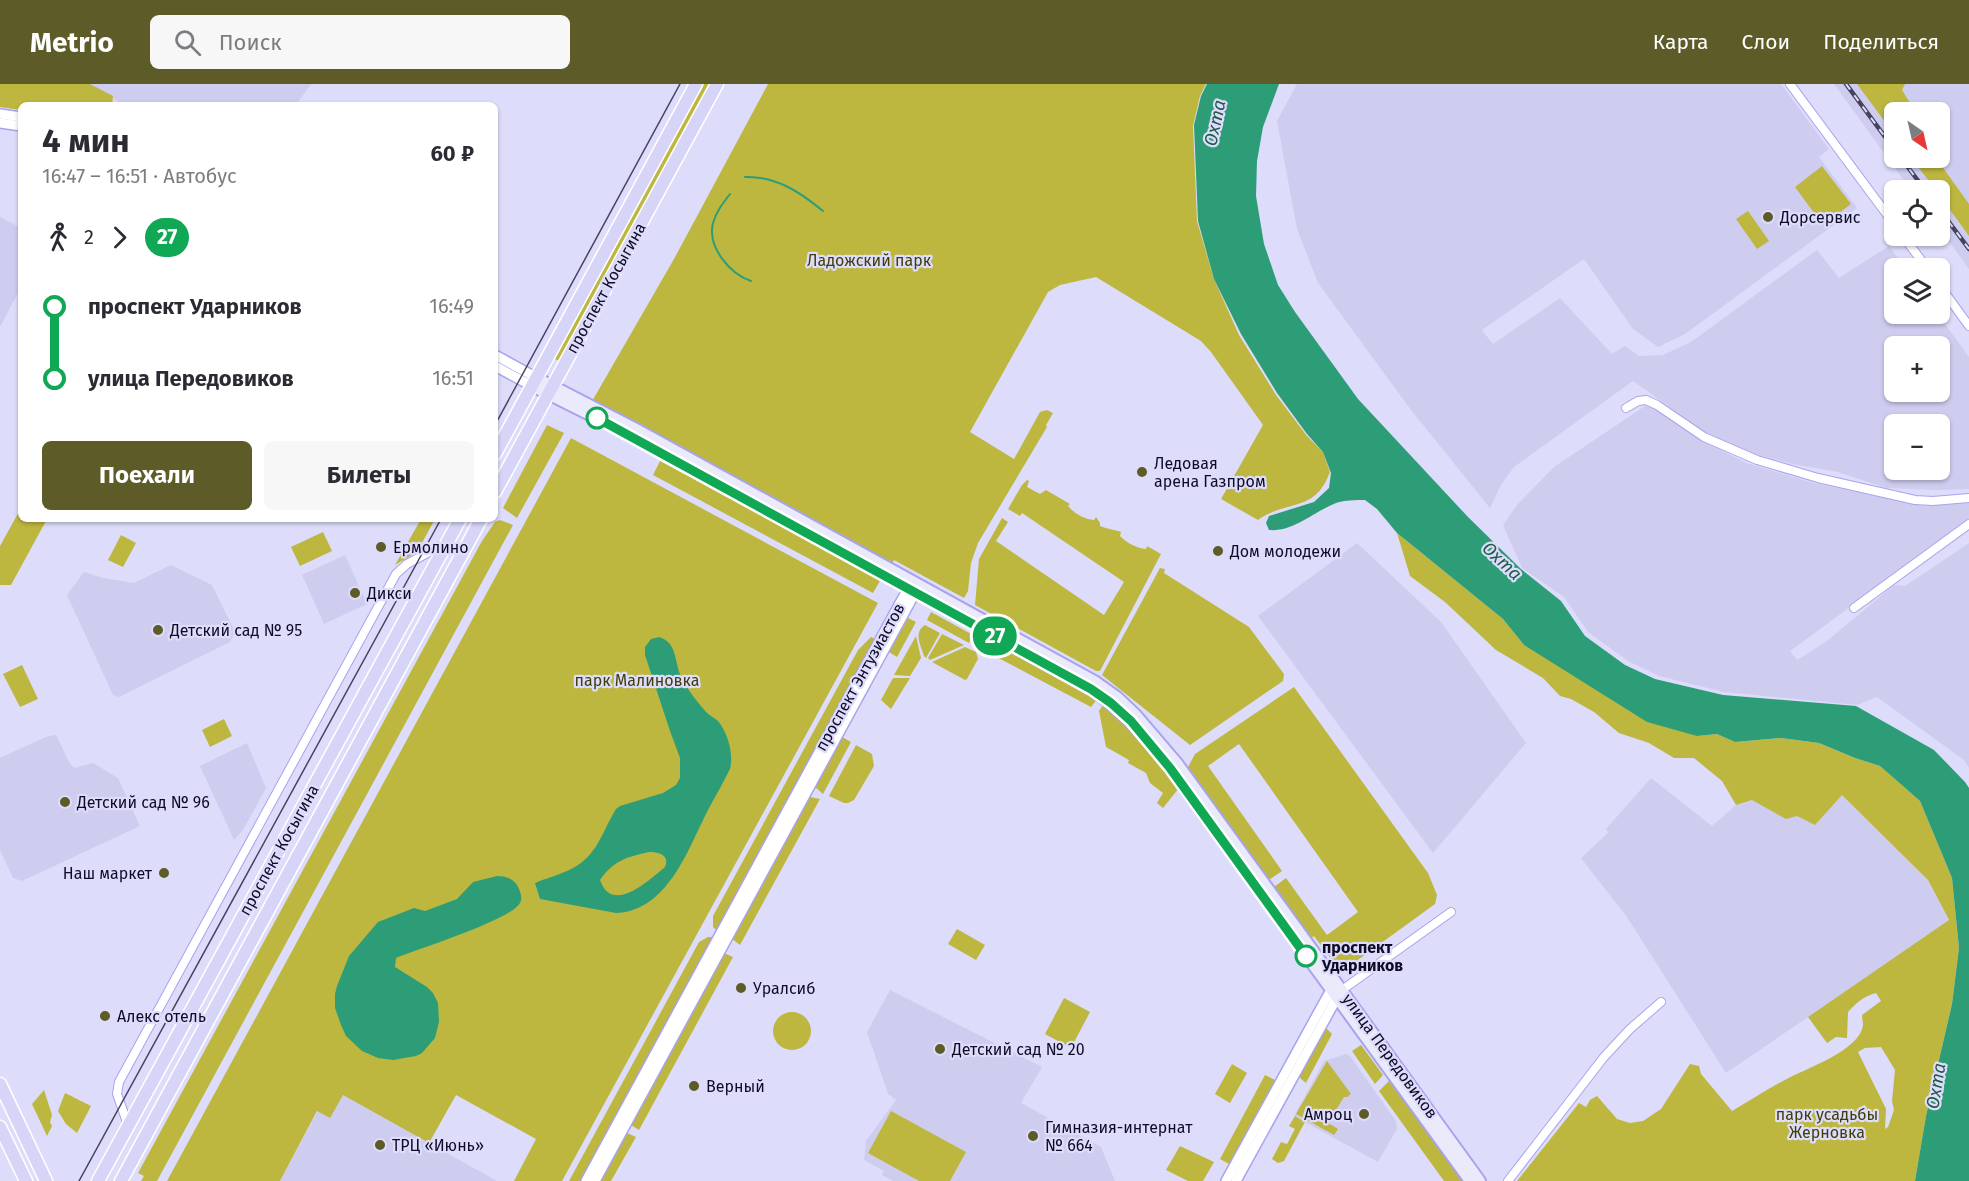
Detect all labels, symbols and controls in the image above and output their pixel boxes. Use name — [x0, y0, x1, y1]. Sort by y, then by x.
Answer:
search box — [150, 15, 570, 69]
text: Metrio — [30, 26, 114, 59]
icon: search — [171, 26, 204, 59]
text: Поиск — [219, 29, 282, 56]
text: Карта — [1653, 29, 1709, 55]
text: Слои — [1742, 29, 1790, 55]
text: Поделиться — [1823, 29, 1939, 55]
water label: Охта — [1199, 98, 1231, 148]
north arrow — [1884, 102, 1950, 168]
map controls — [1884, 102, 1950, 480]
text: 4 мин — [42, 121, 129, 161]
text: 60 ₽ — [430, 140, 474, 167]
text: 16:47 – 16:51 · Автобус — [42, 164, 237, 188]
button: locate — [1884, 180, 1950, 246]
place label: Дорсервис — [1779, 208, 1861, 227]
marker: Дорсервис — [1761, 210, 1775, 224]
street label: проспект Косыгина — [562, 219, 650, 357]
icon: walk — [42, 221, 75, 254]
icon: forward — [103, 221, 136, 254]
text: 27 — [157, 224, 177, 250]
text: 2 — [84, 225, 94, 249]
park label: Ладожский парк — [807, 251, 932, 270]
button: layers — [1884, 258, 1950, 324]
text: проспект Ударников — [88, 293, 302, 320]
text: 16:49 — [429, 294, 474, 318]
button: + — [1884, 336, 1950, 402]
text: улица Передовиков — [88, 365, 294, 392]
text: 16:51 — [432, 366, 474, 390]
unlabelled marker — [586, 407, 608, 429]
button: − — [1884, 414, 1950, 480]
button: Поехали — [42, 441, 252, 510]
button: Билеты — [264, 441, 474, 510]
place label: Ледовая арена Газпром — [1154, 454, 1266, 491]
marker: Ледовая арена Газпром — [1135, 465, 1149, 479]
water label: Охта — [1478, 537, 1526, 585]
place label: Ермолино — [393, 538, 469, 557]
marker: Ермолино — [374, 540, 388, 554]
place label: Дом молодежи — [1229, 542, 1341, 561]
marker: Дом молодежи — [1211, 544, 1225, 558]
place label: Дикси — [366, 584, 412, 603]
marker: Дикси — [348, 586, 362, 600]
street label: проспект Энтузиастов — [811, 600, 909, 754]
line badge: 27 — [968, 616, 1022, 656]
place label: Детский сад № 95 — [169, 621, 302, 640]
marker: Детский сад № 95 — [151, 623, 165, 637]
text: 27 — [985, 623, 1005, 649]
park label: парк Малиновка — [575, 671, 699, 690]
street label: проспект Косыгина — [235, 781, 323, 919]
place label: Детский сад № 96 — [76, 793, 210, 812]
marker: Детский сад № 96 — [58, 795, 72, 809]
place label: Наш маркет — [63, 864, 153, 883]
marker: Наш маркет — [157, 866, 171, 880]
place label: проспект Ударников — [1321, 938, 1403, 975]
marker: проспект Ударников — [1295, 945, 1317, 967]
place label: Уралсиб — [753, 979, 815, 998]
marker: Уралсиб — [734, 981, 748, 995]
street label: улица Передовиков — [1338, 990, 1442, 1122]
place label: Алекс отель — [117, 1007, 206, 1026]
marker: Алекс отель — [98, 1009, 112, 1023]
place label: Детский сад № 20 — [951, 1040, 1085, 1059]
marker: Детский сад № 20 — [933, 1042, 947, 1056]
water label: Охта — [1922, 1061, 1950, 1111]
place label: Верный — [706, 1077, 765, 1096]
marker: Верный — [687, 1079, 701, 1093]
place label: Амроц — [1304, 1105, 1353, 1124]
park label: парк усадьбы Жерновка — [1776, 1105, 1878, 1142]
marker: Амроц — [1357, 1107, 1371, 1121]
place label: Гимназия-интернат № 664 — [1045, 1118, 1193, 1155]
marker: Гимназия-интернат № 664 — [1026, 1129, 1040, 1143]
place label: ТРЦ «Июнь» — [392, 1136, 484, 1155]
marker: ТРЦ «Июнь» — [373, 1138, 387, 1152]

